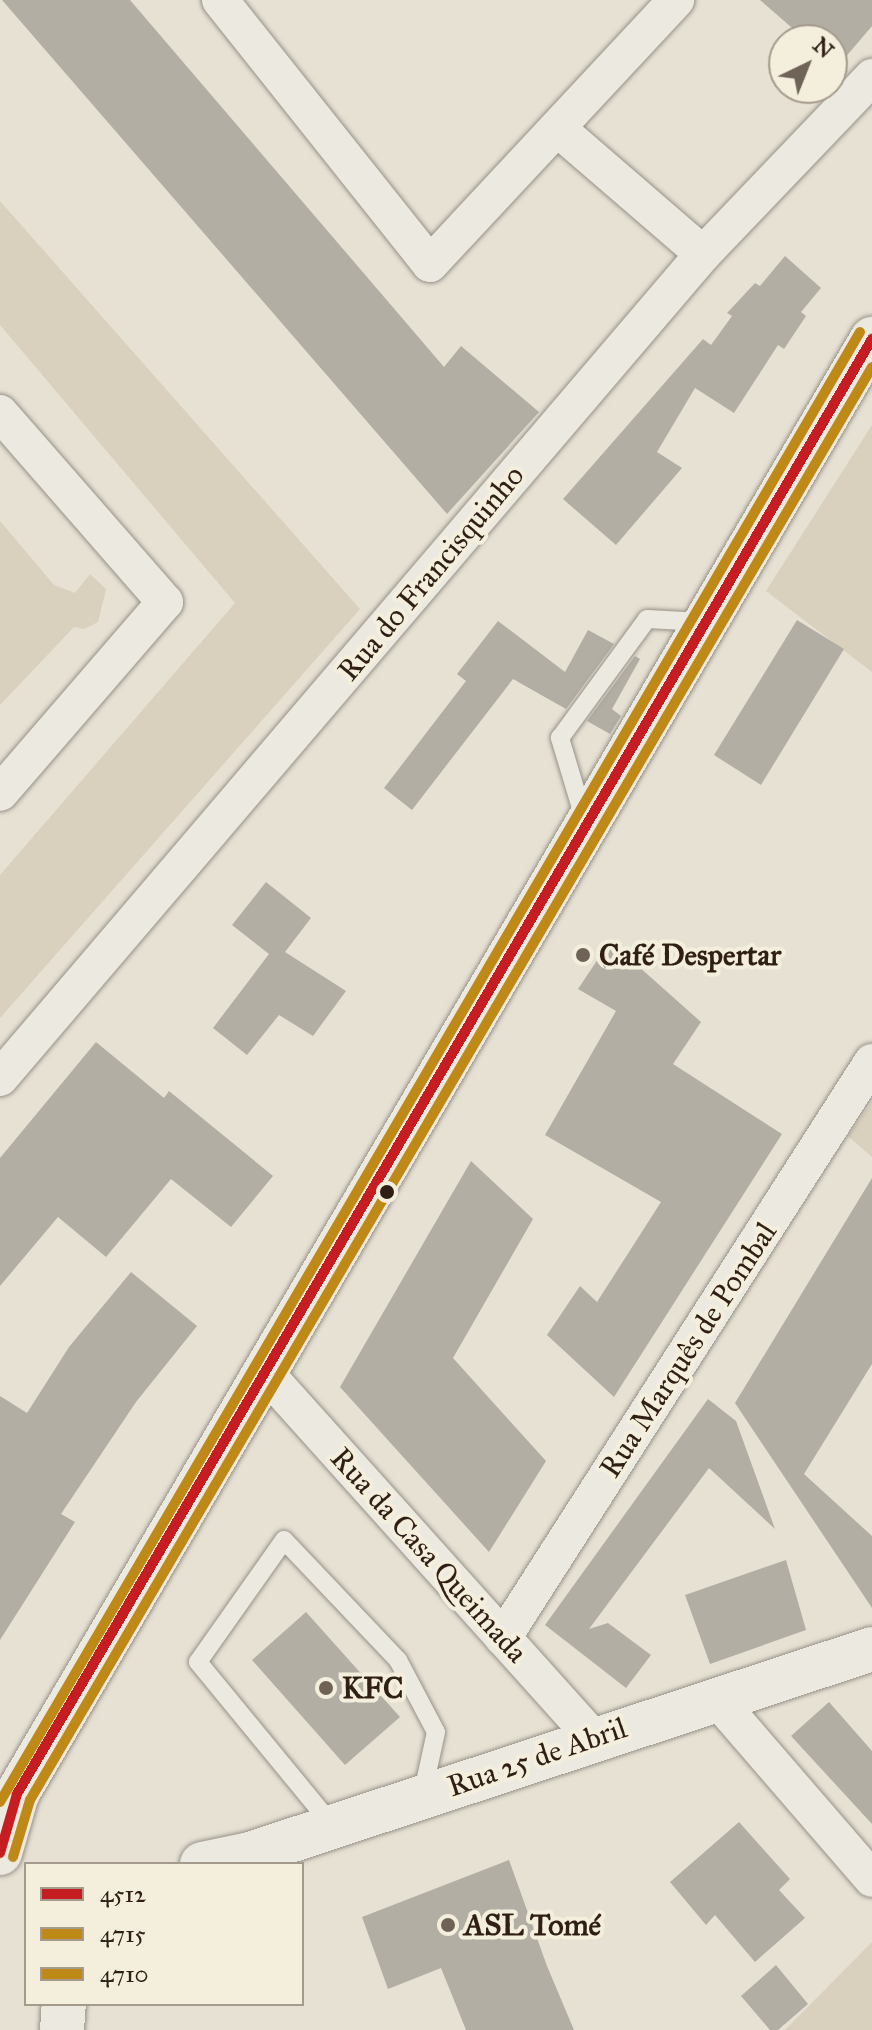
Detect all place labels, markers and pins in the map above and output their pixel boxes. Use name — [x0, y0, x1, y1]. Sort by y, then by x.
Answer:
place label: Café Despertar — [599, 937, 781, 973]
marker: Café Despertar — [574, 946, 592, 964]
unlabelled marker — [379, 1184, 395, 1200]
place label: KFC — [342, 1670, 403, 1706]
marker: KFC — [317, 1679, 335, 1697]
place label: ASL Tomé — [464, 1907, 601, 1943]
marker: ASL Tomé — [439, 1916, 457, 1934]

